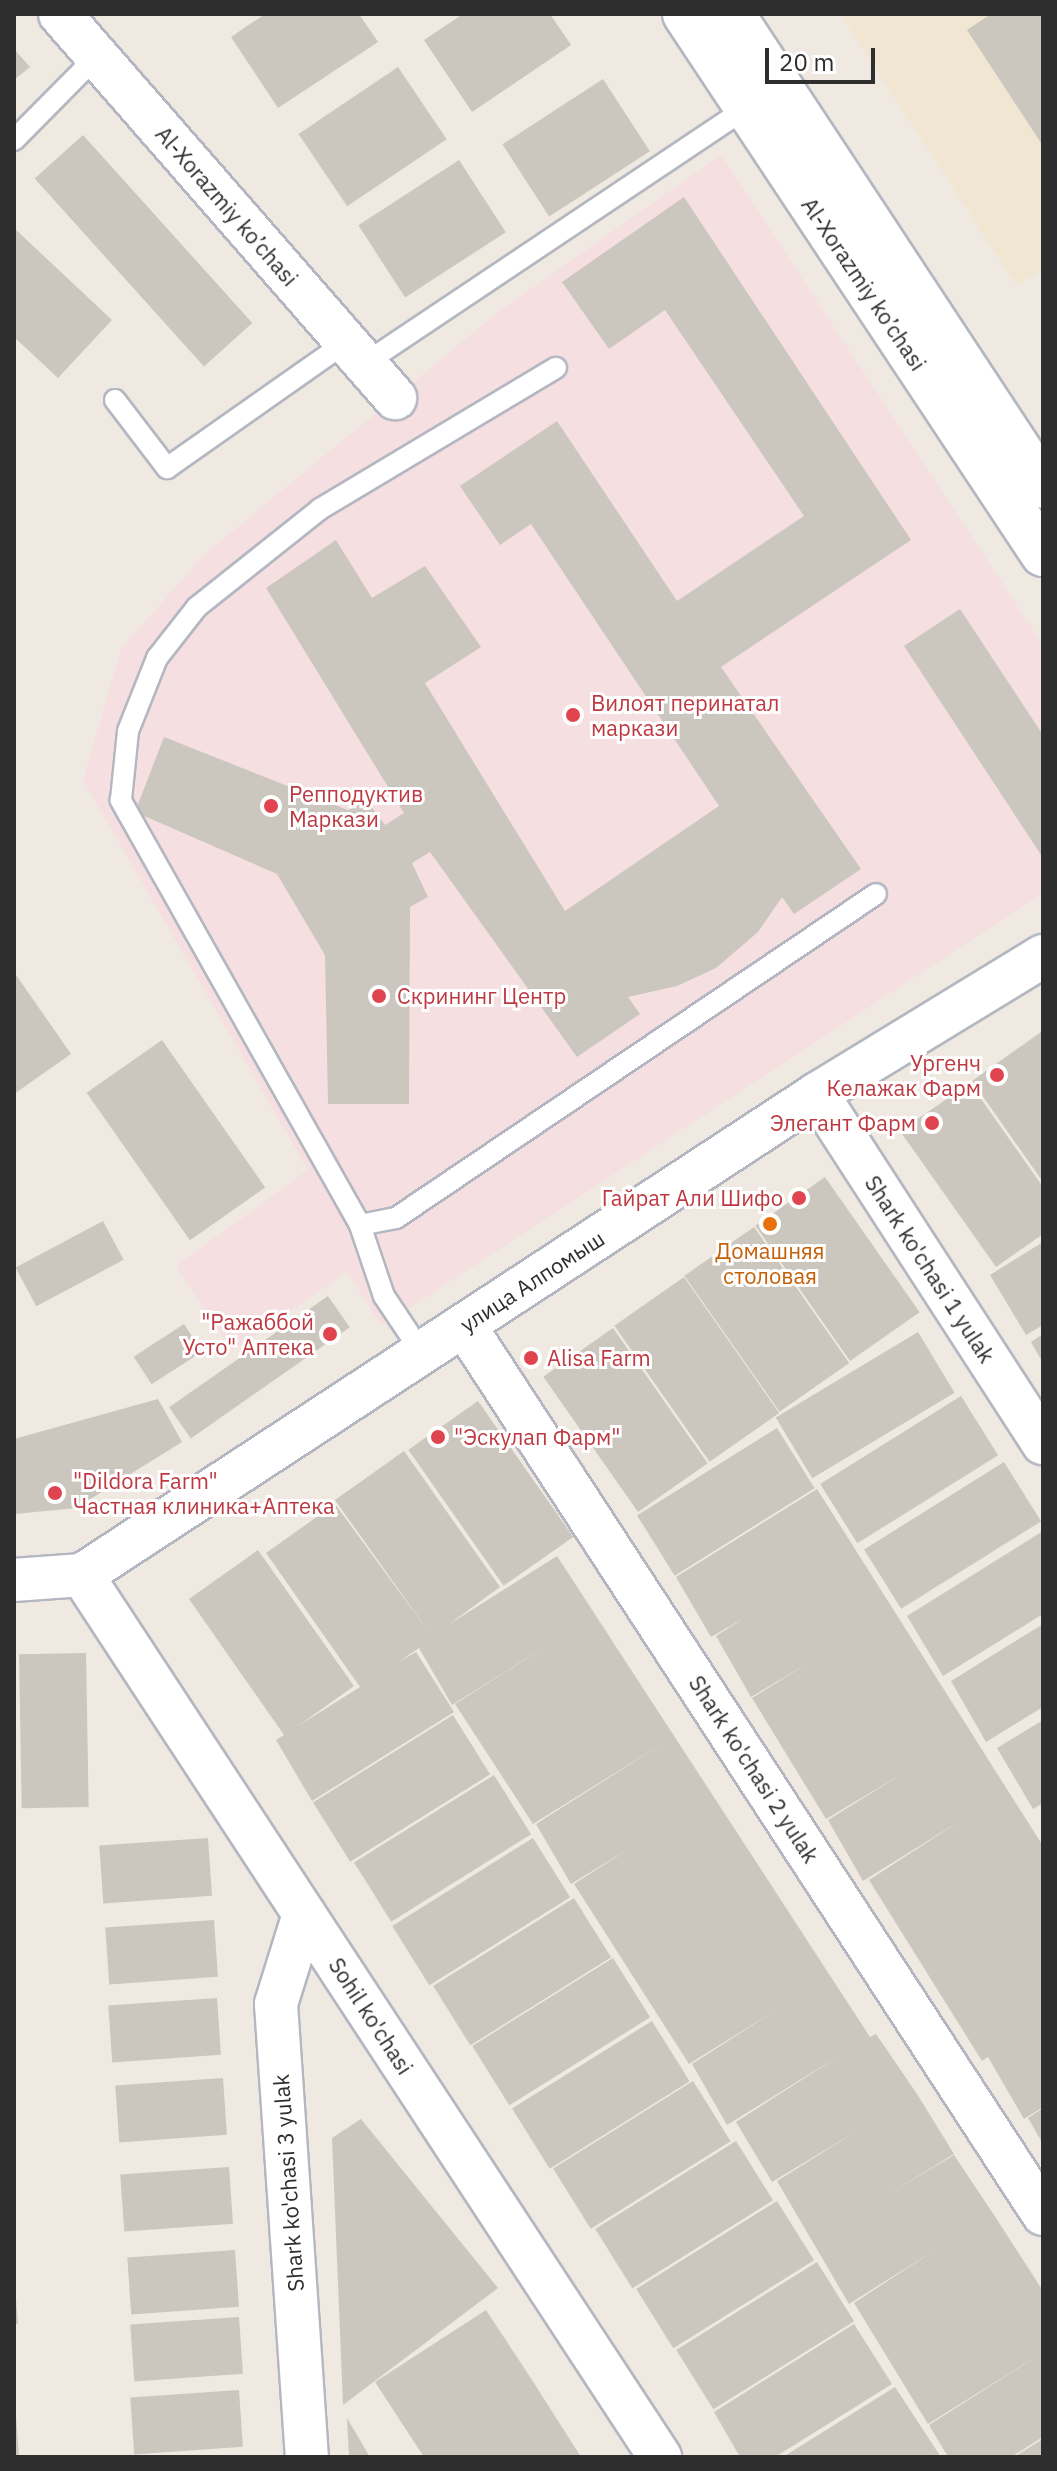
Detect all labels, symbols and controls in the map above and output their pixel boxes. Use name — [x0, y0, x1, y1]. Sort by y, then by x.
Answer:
scale bar — [769, 32, 879, 82]
text: 20 m — [779, 46, 834, 78]
street label: Al-Xorazmiy ko’chasi — [150, 121, 304, 291]
street label: Al-Xorazmiy ko’chasi — [796, 192, 932, 376]
place label: Вилоят перинатал маркази — [591, 689, 780, 740]
marker: Вилоят перинатал маркази — [562, 704, 584, 726]
place label: Репподуктив Маркази — [289, 780, 423, 832]
marker: Репподуктив Маркази — [260, 795, 282, 817]
place label: Скрининг Центр — [397, 983, 566, 1009]
marker: Скрининг Центр — [368, 985, 390, 1007]
place label: Ургенч Келажак Фарм — [827, 1049, 981, 1100]
marker: Ургенч Келажак Фарм — [988, 1066, 1006, 1084]
place label: Элегант Фарм — [770, 1110, 916, 1136]
marker: Элегант Фарм — [923, 1114, 941, 1132]
street label: Shark ko'chasi 1 yulak — [860, 1170, 1000, 1368]
place label: Гайрат Али Шифо — [602, 1185, 783, 1211]
marker: Гайрат Али Шифо — [790, 1189, 808, 1207]
marker: Домашняя столовая — [761, 1215, 779, 1233]
street label: улица Алпомыш — [455, 1225, 609, 1337]
place label: Домашняя столовая — [715, 1237, 825, 1288]
place label: "Ражаббой Усто" Аптека — [183, 1308, 314, 1360]
marker: "Ражаббой Усто" Аптека — [321, 1325, 339, 1343]
place label: Alisa Farm — [547, 1345, 651, 1371]
marker: Alisa Farm — [522, 1349, 540, 1367]
place label: "Эскулап Фарм" — [454, 1424, 620, 1450]
marker: "Эскулап Фарм" — [429, 1428, 447, 1446]
place label: "Dildora Farm" Частная клиника+Аптека — [73, 1467, 335, 1518]
marker: "Dildora Farm" Частная клиника+Аптека — [44, 1482, 66, 1504]
street label: Shark ko'chasi 2 yulak — [684, 1670, 824, 1868]
street label: Sohil ko'chasi — [323, 1953, 419, 2079]
street label: Shark ko'chasi 3 yulak — [267, 2073, 309, 2293]

